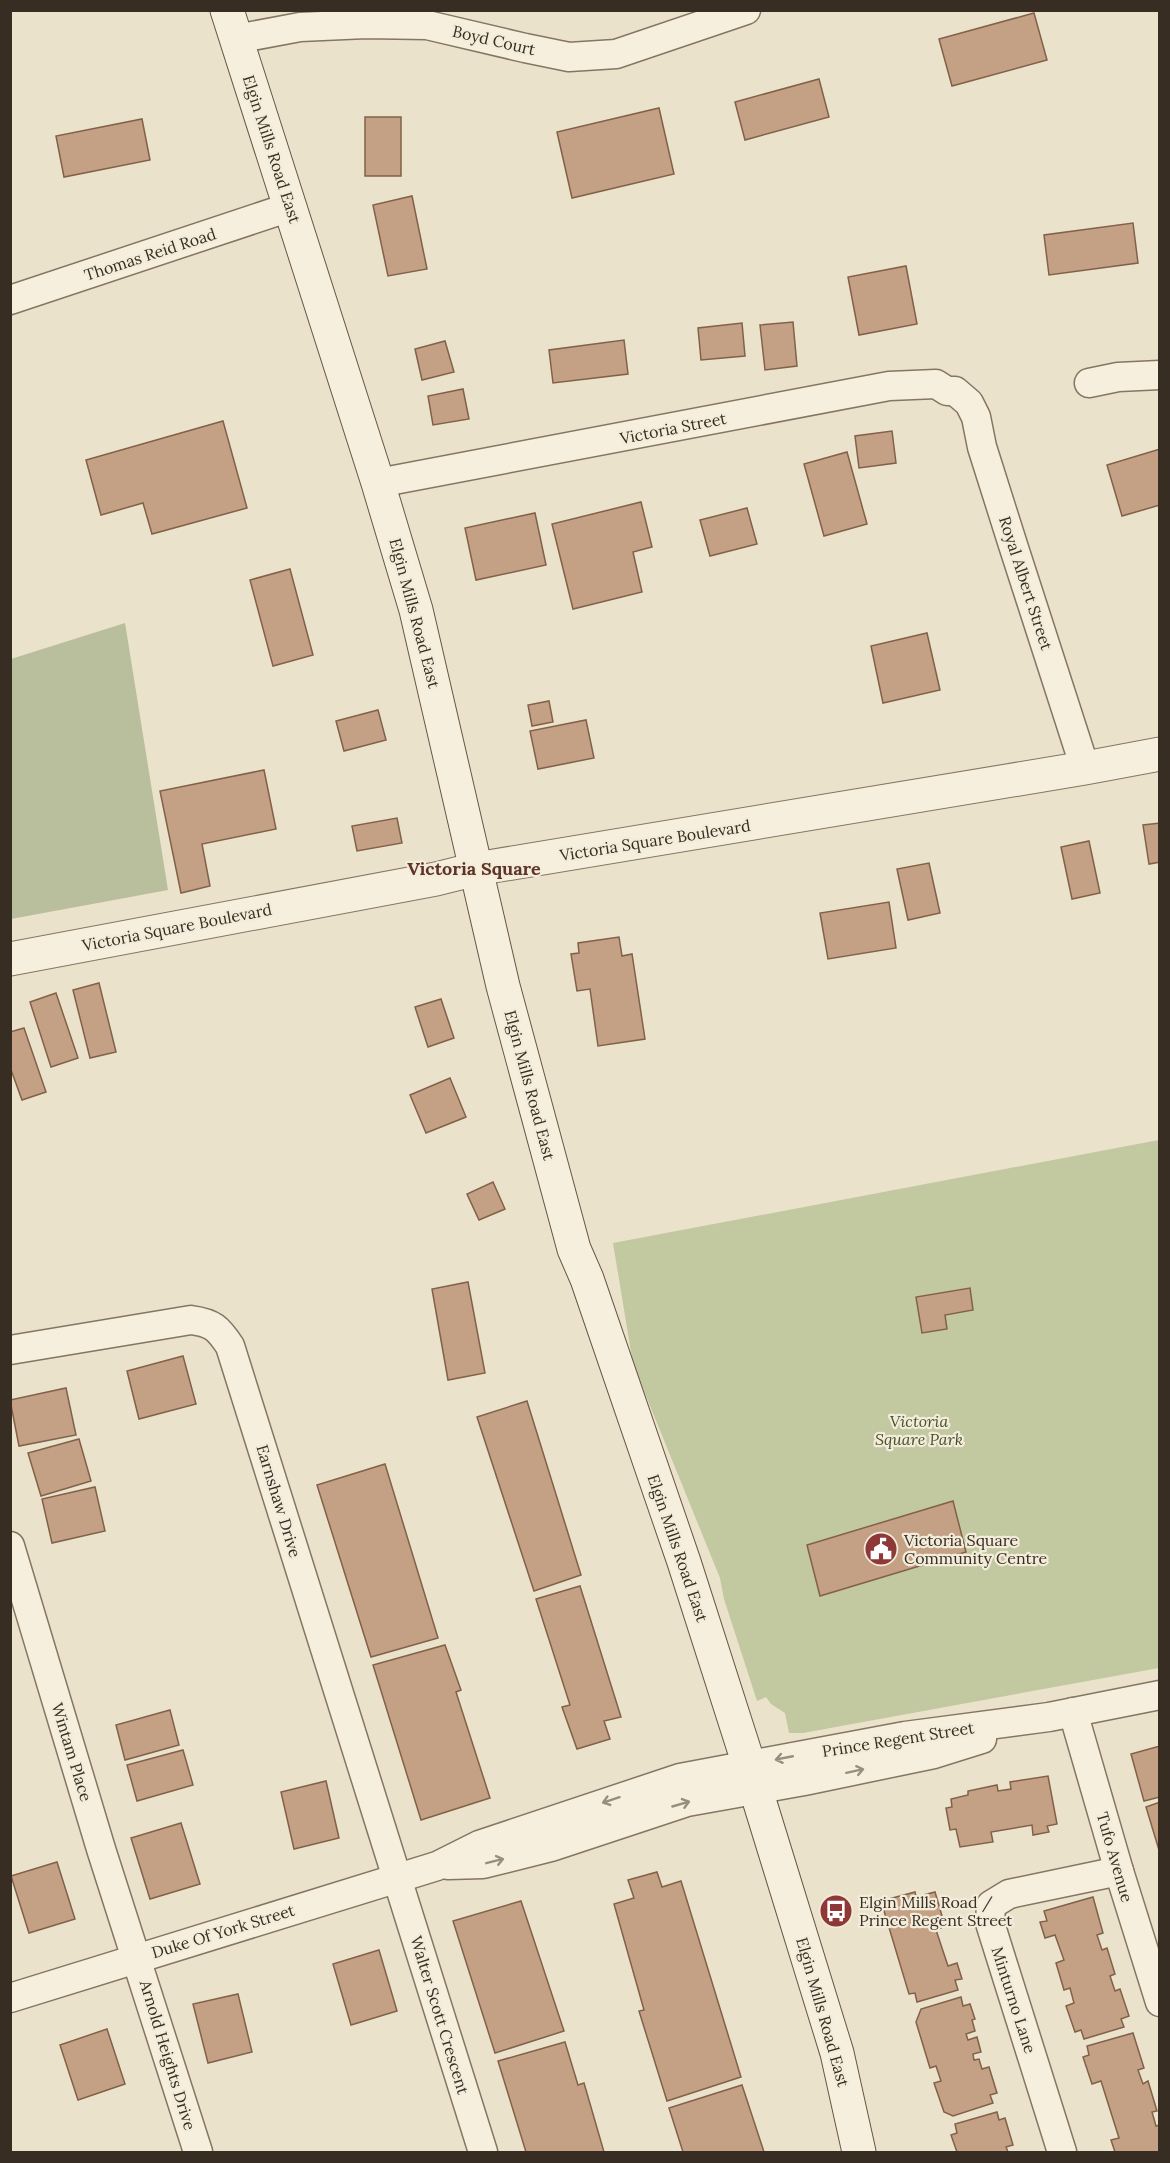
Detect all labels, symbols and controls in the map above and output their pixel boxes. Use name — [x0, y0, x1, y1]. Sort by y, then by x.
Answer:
street label: Boyd Court — [451, 21, 538, 59]
street label: Elgin Mills Road East — [239, 72, 306, 226]
street label: Thomas Reid Road — [82, 223, 219, 285]
street label: Victoria Street — [617, 408, 729, 448]
street label: Royal Albert Street — [995, 514, 1057, 653]
street label: Elgin Mills Road East — [385, 536, 445, 691]
street label: Victoria Square Boulevard — [557, 815, 752, 865]
district label: Victoria Square — [407, 857, 541, 880]
street label: Victoria Square Boulevard — [80, 899, 274, 955]
street label: Elgin Mills Road East — [500, 1008, 560, 1163]
park label: Victoria Square Park — [875, 1411, 963, 1449]
street label: Earnshaw Drive — [252, 1442, 306, 1560]
street label: Elgin Mills Road East — [643, 1472, 713, 1625]
place label: Victoria Square Community Centre — [903, 1530, 1047, 1568]
public building icon: Victoria Square Community Centre — [863, 1531, 899, 1567]
street label: Wintam Place — [48, 1700, 97, 1804]
street label: Prince Regent Street — [821, 1717, 976, 1761]
one-way arrow — [774, 1753, 794, 1764]
one-way arrow — [845, 1764, 864, 1776]
one-way arrow — [602, 1796, 621, 1807]
one-way arrow — [671, 1798, 690, 1809]
street label: Tufo Avenue — [1093, 1810, 1137, 1905]
one-way arrow — [485, 1855, 504, 1867]
place label: Elgin Mills Road / Prince Regent Street — [859, 1892, 1013, 1930]
bus stop icon: Elgin Mills Road / Prince Regent Street — [818, 1893, 854, 1929]
street label: Duke Of York Street — [149, 1899, 298, 1962]
street label: Walter Scott Crescent — [406, 1933, 474, 2097]
street label: Elgin Mills Road East — [792, 1935, 854, 2090]
street label: Minturno Lane — [987, 1944, 1041, 2056]
street label: Arnold Heights Drive — [135, 1977, 200, 2133]

